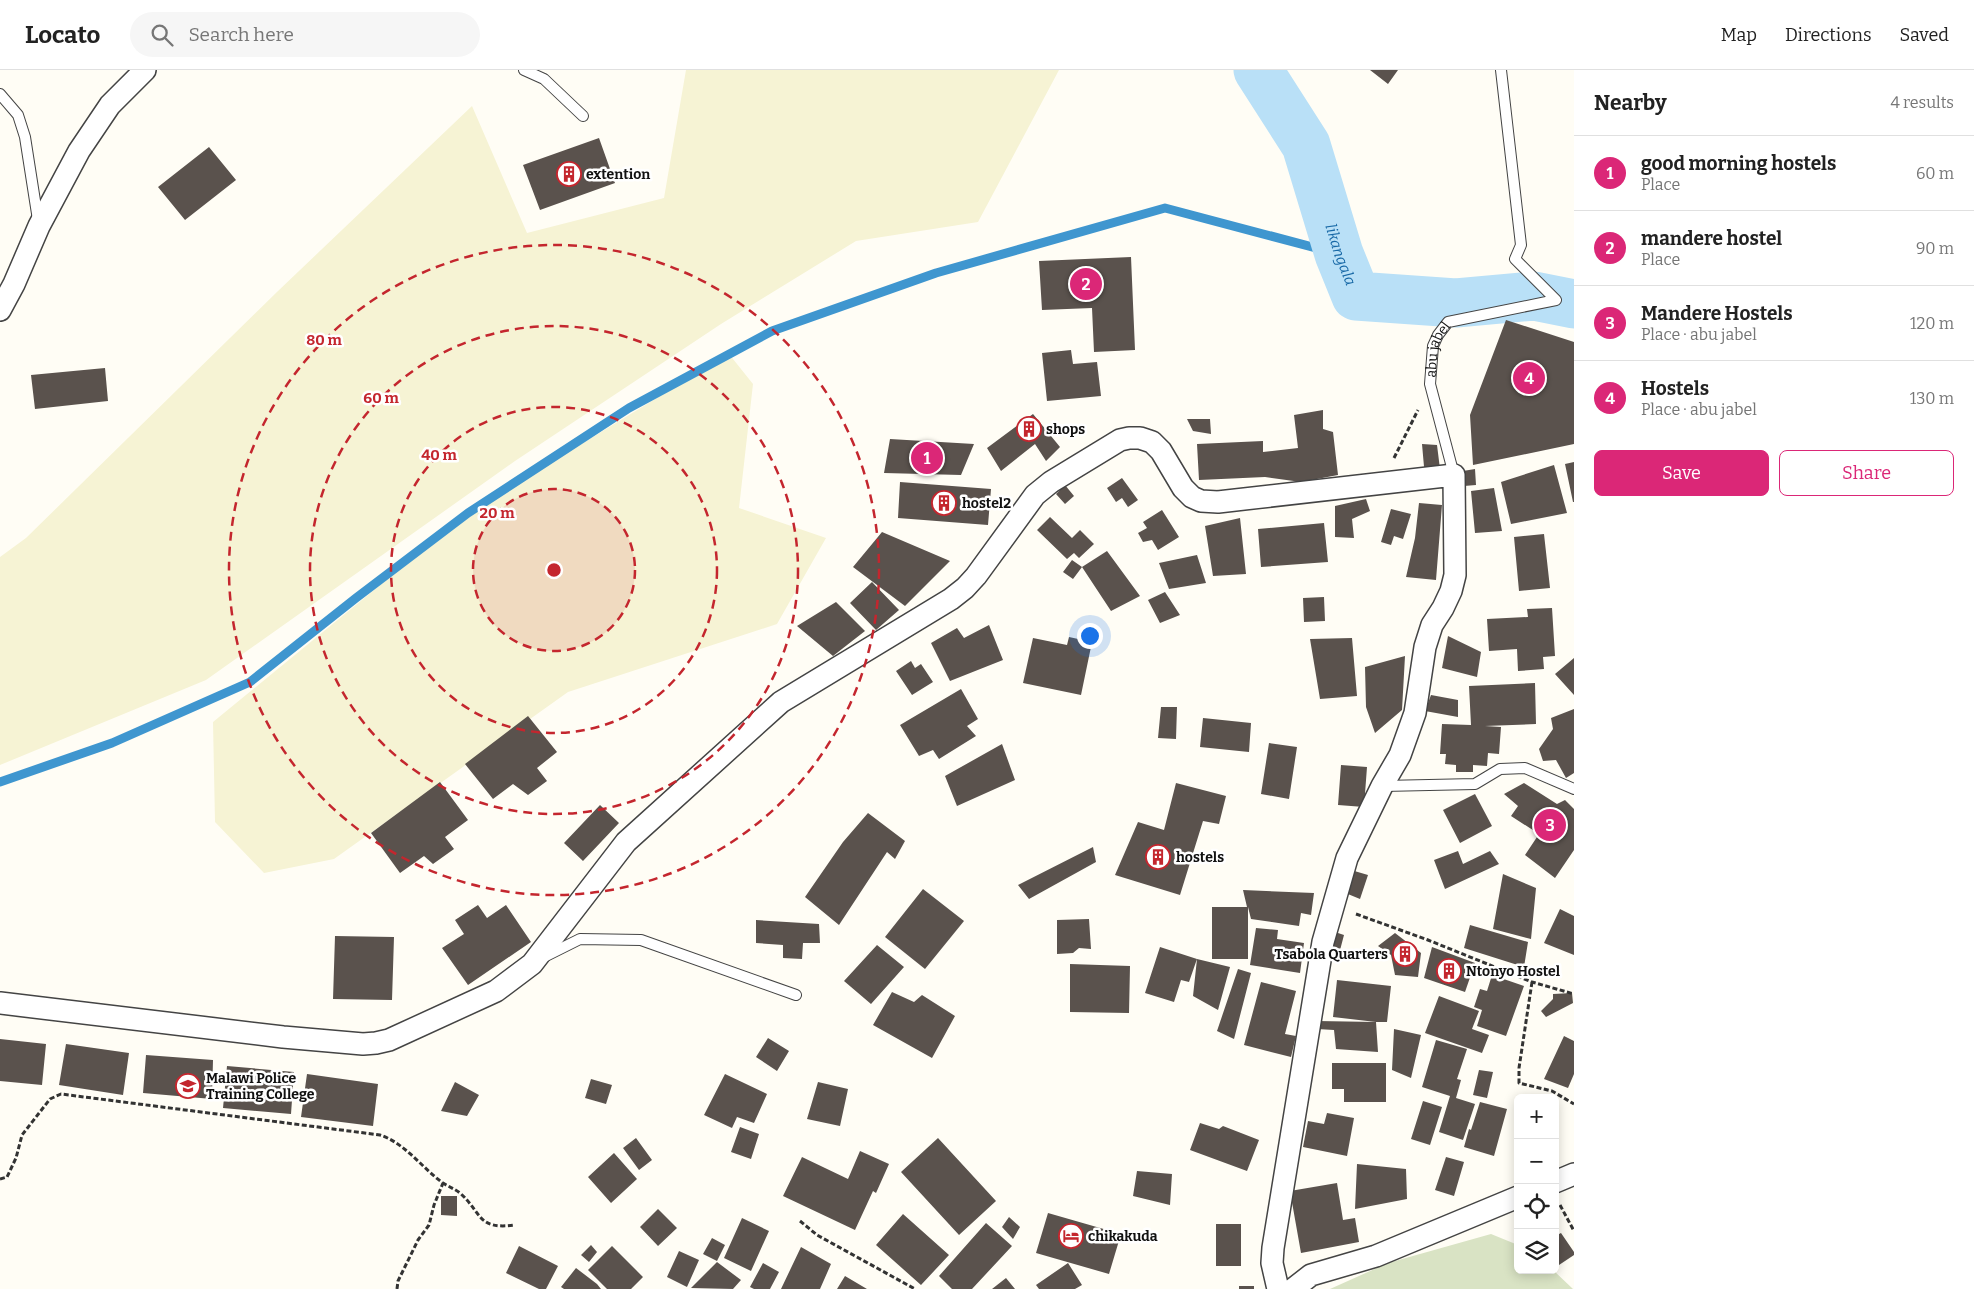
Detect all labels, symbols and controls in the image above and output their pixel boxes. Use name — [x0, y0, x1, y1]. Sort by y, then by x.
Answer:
search box — [130, 12, 480, 57]
text: Locato — [25, 21, 100, 49]
icon: search — [148, 21, 176, 49]
text: Search here — [188, 23, 294, 46]
text: Map — [1721, 24, 1757, 46]
text: Directions — [1785, 24, 1872, 46]
text: Saved — [1900, 24, 1949, 46]
text: Nearby — [1594, 90, 1667, 116]
text: 4 results — [1891, 93, 1954, 112]
text: good morning hostels — [1641, 152, 1836, 175]
building icon: extention — [556, 161, 582, 187]
text: 1 — [1607, 164, 1613, 183]
text: 60 m — [1916, 164, 1954, 183]
place label: extention — [586, 166, 650, 183]
text: Place — [1641, 175, 1680, 194]
water label: likangala — [1321, 222, 1360, 288]
text: mandere hostel — [1641, 227, 1782, 250]
text: 2 — [1605, 239, 1615, 258]
text: 90 m — [1916, 239, 1954, 258]
text: Place — [1641, 250, 1680, 269]
pin: 2 — [1070, 265, 1102, 303]
text: Mandere Hostels — [1641, 302, 1793, 325]
text: 3 — [1605, 314, 1615, 333]
text: 120 m — [1910, 314, 1954, 333]
street label: abu jabel — [1422, 318, 1454, 378]
text: Place · abu jabel — [1641, 325, 1757, 344]
text: 80 m — [306, 331, 342, 349]
pin: 4 — [1513, 359, 1545, 397]
text: Hostels — [1641, 377, 1709, 400]
text: 60 m — [363, 389, 399, 407]
text: 4 — [1605, 389, 1615, 408]
text: 130 m — [1910, 389, 1954, 408]
text: Place · abu jabel — [1641, 400, 1757, 419]
building icon: shops — [1016, 416, 1042, 442]
place label: shops — [1046, 421, 1085, 438]
pin: 1 — [911, 439, 943, 477]
text: 40 m — [421, 446, 458, 464]
button: Save — [1594, 450, 1769, 496]
button: Share — [1779, 450, 1954, 496]
building icon: hostel2 — [931, 490, 957, 516]
place label: hostel2 — [962, 495, 1011, 512]
text: 20 m — [480, 504, 515, 522]
centre of rings — [545, 561, 563, 579]
your location — [1077, 623, 1103, 649]
pin: 3 — [1534, 806, 1566, 844]
building icon: hostels — [1145, 844, 1171, 870]
place label: hostels — [1176, 849, 1224, 866]
building icon: Tsabola Quarters — [1392, 941, 1418, 967]
place label: Tsabola Quarters — [1274, 946, 1388, 963]
building icon: Ntonyo Hostel — [1436, 958, 1462, 984]
place label: Ntonyo Hostel — [1466, 963, 1561, 980]
place label: Malawi Police Training College — [206, 1070, 315, 1103]
school or university icon: Malawi Police Training College — [175, 1073, 201, 1099]
map controls — [1514, 1094, 1559, 1274]
button: + — [1514, 1094, 1559, 1139]
button: − — [1514, 1139, 1559, 1184]
button: locate — [1514, 1184, 1559, 1229]
hotel icon: chikakuda — [1058, 1223, 1084, 1249]
place label: chikakuda — [1088, 1228, 1158, 1245]
button: layers — [1514, 1229, 1559, 1274]

